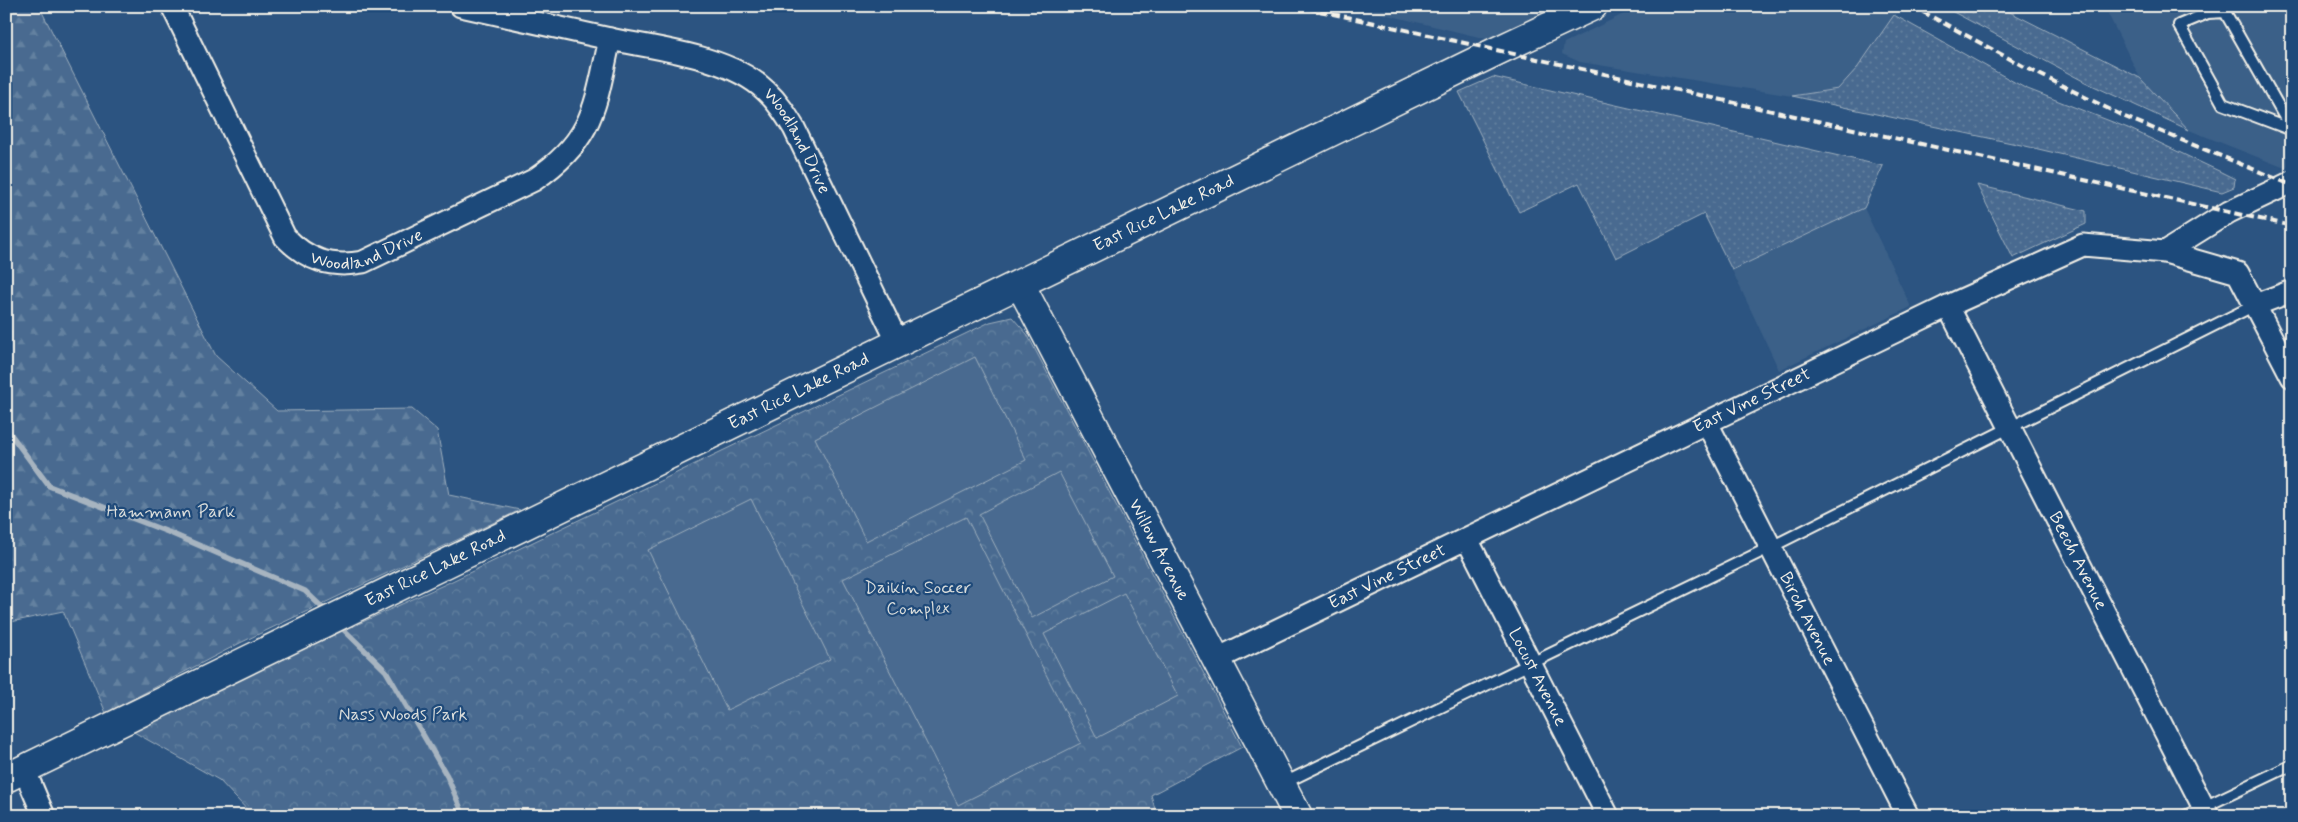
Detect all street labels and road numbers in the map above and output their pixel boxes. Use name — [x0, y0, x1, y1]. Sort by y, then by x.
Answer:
street label: Woodland Drive — [758, 83, 836, 198]
street label: East Rice Lake Road — [1089, 169, 1238, 258]
street label: Woodland Drive — [307, 223, 427, 276]
street label: East Rice Lake Road — [724, 347, 873, 436]
street label: East Vine Street — [1689, 362, 1815, 439]
street label: Willow Avenue — [1123, 495, 1195, 605]
street label: Beech Avenue — [2043, 508, 2113, 614]
street label: East Rice Lake Road — [361, 524, 510, 613]
street label: East Vine Street — [1324, 538, 1450, 615]
street label: Birch Avenue — [1773, 568, 1841, 670]
street label: Locust Avenue — [1502, 624, 1572, 730]

